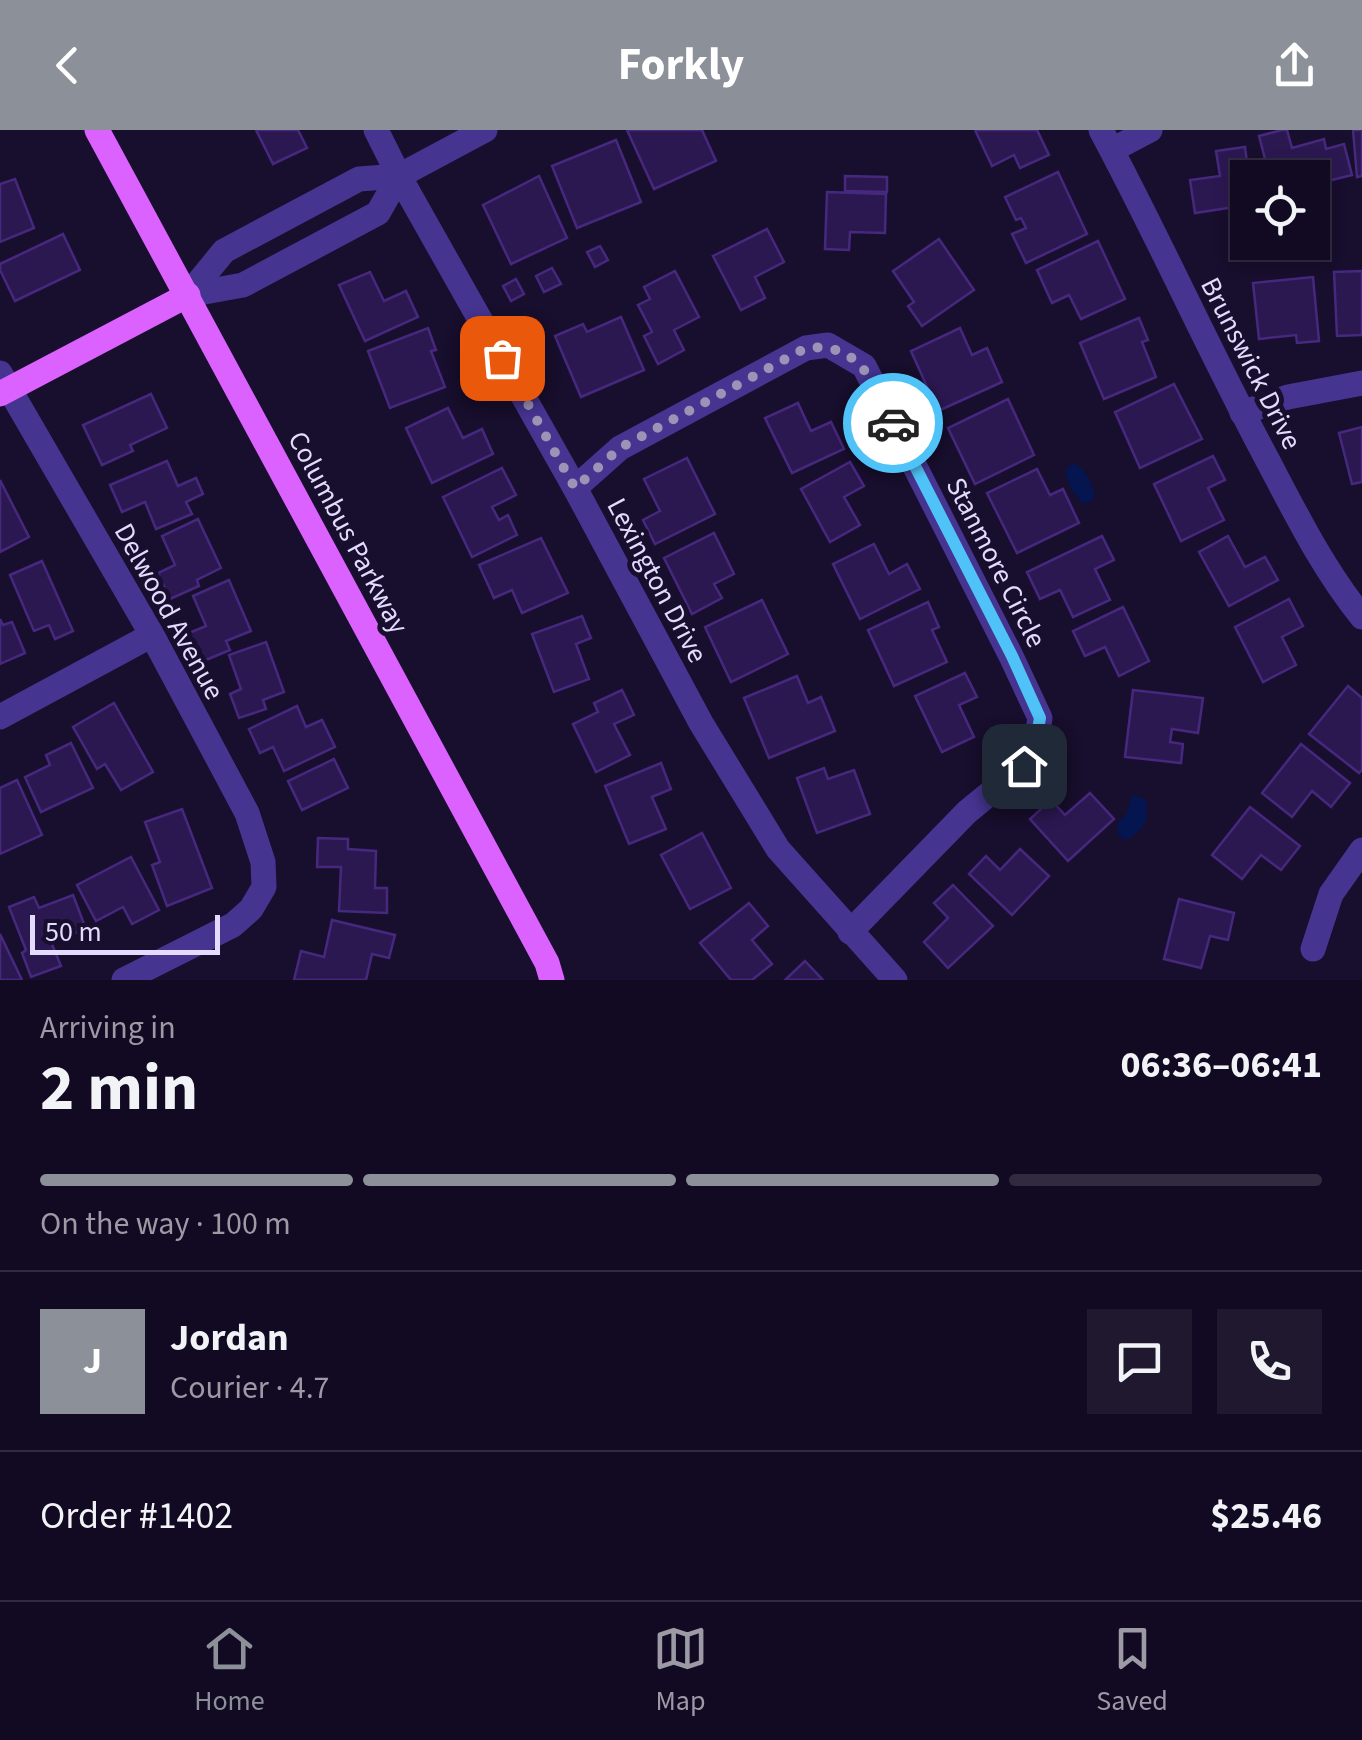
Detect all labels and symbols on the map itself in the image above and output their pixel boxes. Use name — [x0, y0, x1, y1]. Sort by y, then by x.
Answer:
street label: Brunswick Drive — [1191, 270, 1312, 456]
pin — [460, 316, 545, 401]
courier — [843, 373, 943, 473]
street label: Columbus Parkway — [278, 424, 418, 641]
street label: Stanmore Circle — [936, 471, 1056, 654]
street label: Lexington Drive — [597, 491, 717, 670]
street label: Delwood Avenue — [104, 516, 234, 707]
pin — [982, 724, 1067, 809]
scale bar — [30, 910, 220, 954]

